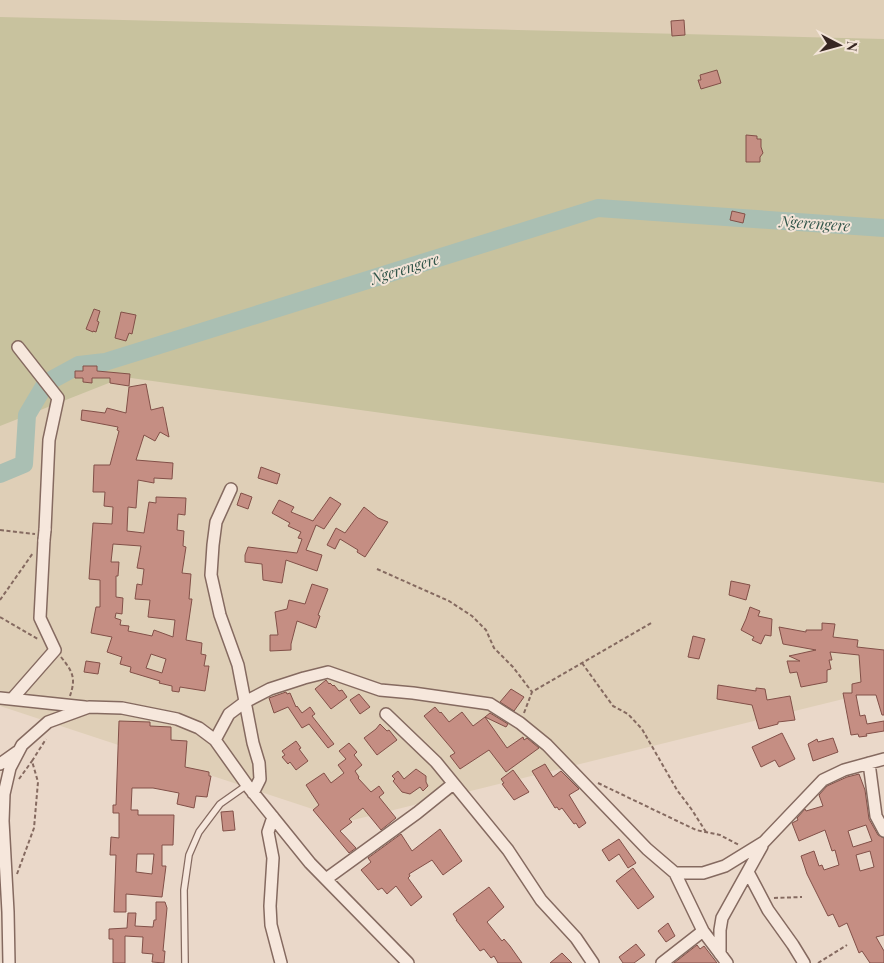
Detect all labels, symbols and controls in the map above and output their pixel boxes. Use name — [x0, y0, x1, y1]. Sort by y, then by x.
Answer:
north arrow — [814, 20, 864, 70]
text: N — [842, 40, 862, 52]
water label: Ngerengere — [777, 210, 851, 235]
water label: Ngerengere — [366, 248, 442, 288]

